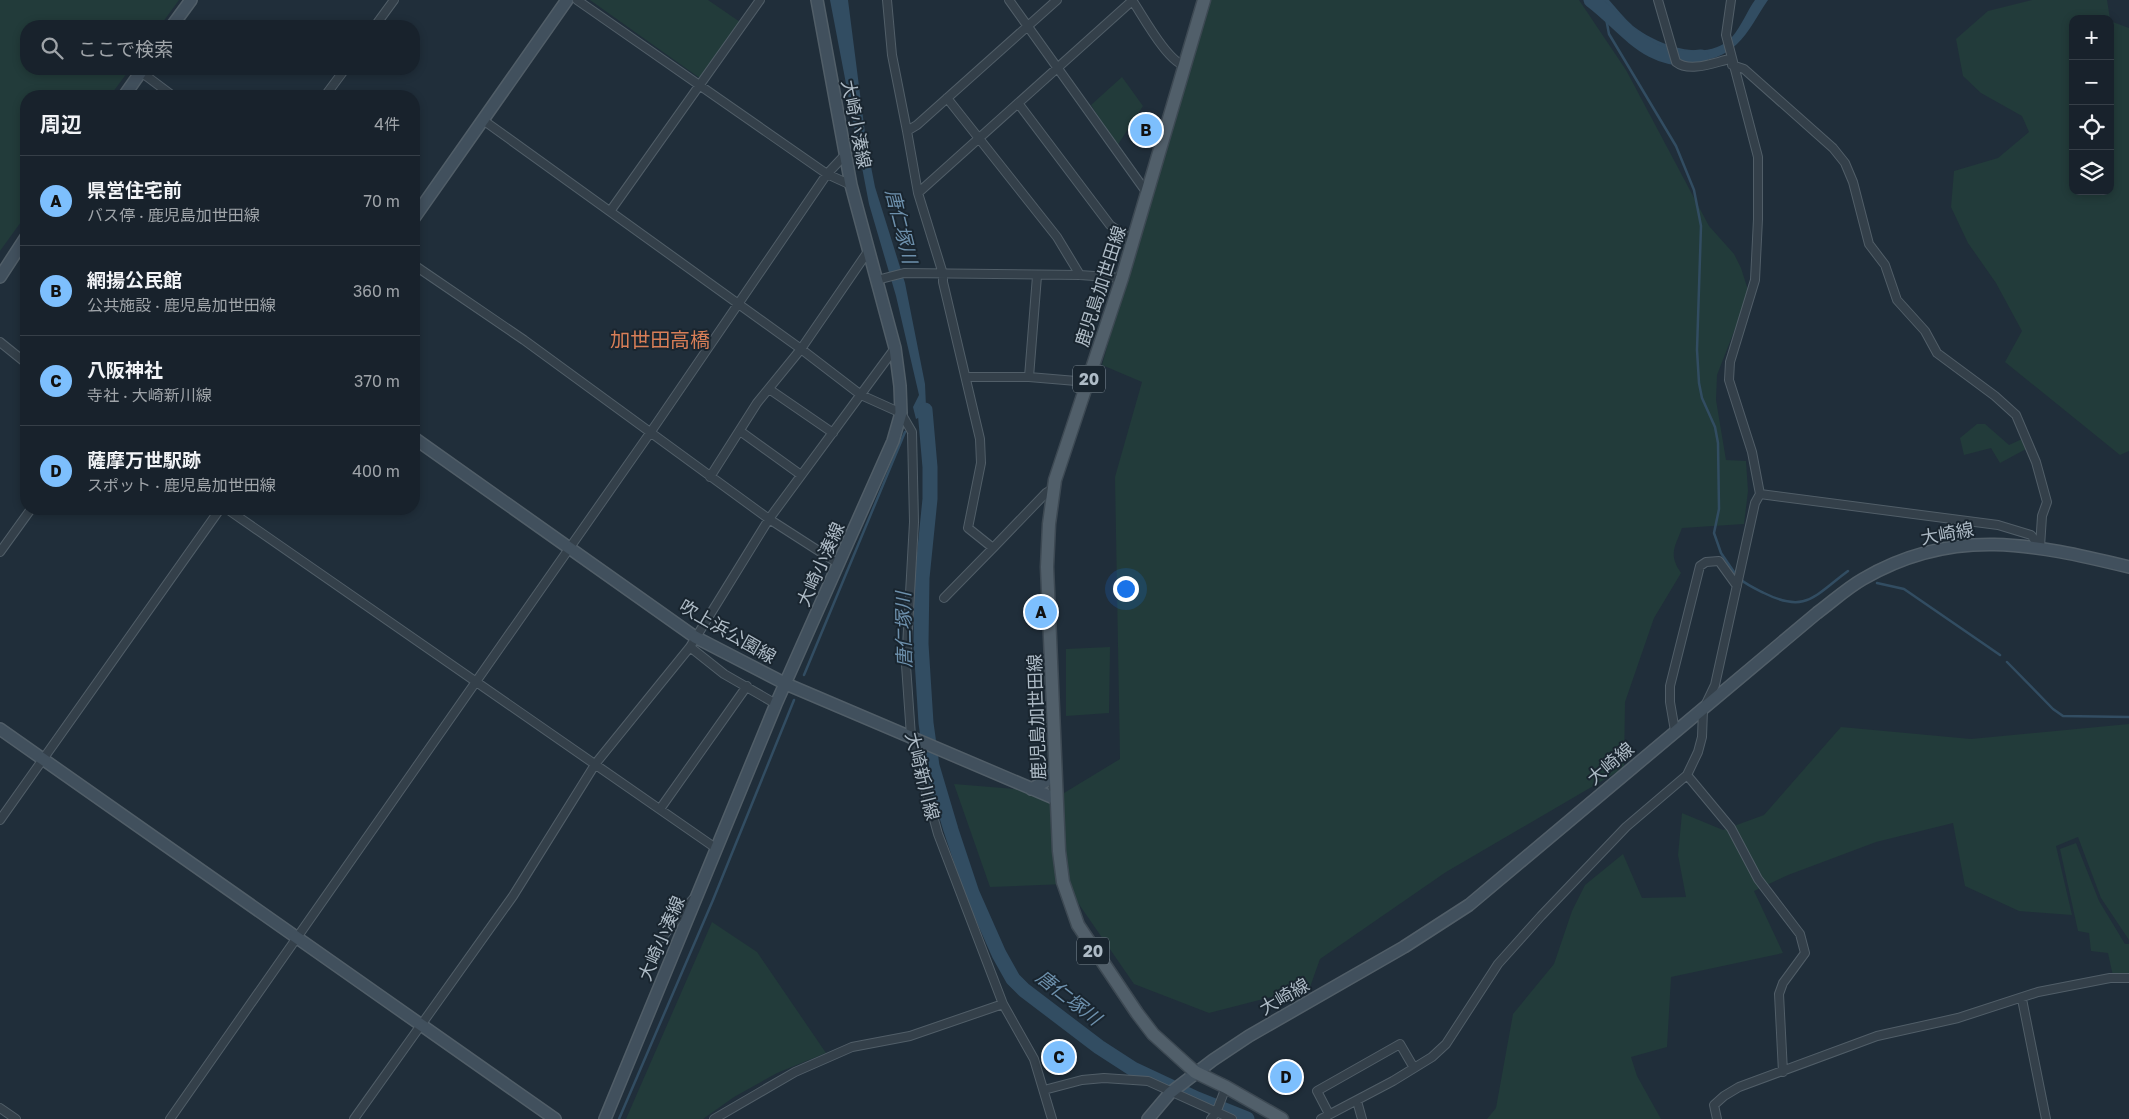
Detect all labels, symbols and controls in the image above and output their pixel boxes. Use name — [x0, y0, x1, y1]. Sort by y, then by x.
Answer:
map controls — [2069, 15, 2114, 195]
button: + — [2069, 15, 2114, 60]
search box — [20, 20, 420, 75]
icon: search — [38, 34, 66, 62]
text: ここで検索 — [78, 37, 173, 60]
button: − — [2069, 60, 2114, 105]
street label: 大崎小湊線 — [838, 78, 876, 170]
button: locate — [2069, 105, 2114, 150]
text: 周辺 — [40, 111, 82, 137]
pin: B — [1130, 111, 1162, 149]
text: 4件 — [374, 114, 400, 134]
button: layers — [2069, 150, 2114, 195]
text: 県営住宅前 — [87, 178, 182, 201]
water label: 唐仁塚川 — [882, 186, 923, 268]
text: A — [50, 191, 62, 211]
text: 70 m — [363, 191, 400, 211]
text: バス停 · 鹿児島加世田線 — [87, 205, 260, 225]
street label: 鹿児島加世田線 — [1070, 223, 1130, 349]
text: 網揚公民館 — [87, 268, 182, 291]
text: B — [50, 281, 62, 301]
text: 360 m — [353, 281, 400, 301]
text: 公共施設 · 鹿児島加世田線 — [87, 295, 276, 315]
district label: 加世田高橋 — [610, 327, 710, 351]
text: 八阪神社 — [87, 358, 163, 381]
road number: 20 — [1073, 366, 1105, 392]
text: C — [50, 371, 62, 391]
text: 370 m — [354, 371, 400, 391]
text: 寺社 · 大崎新川線 — [87, 385, 212, 405]
text: 薩摩万世駅跡 — [87, 448, 201, 471]
text: D — [50, 461, 62, 481]
text: 400 m — [352, 461, 400, 481]
text: スポット · 鹿児島加世田線 — [87, 475, 276, 495]
street label: 大崎線 — [1919, 517, 1975, 549]
street label: 大崎小湊線 — [792, 518, 848, 610]
your location — [1113, 576, 1139, 602]
water label: 唐仁塚川 — [891, 590, 915, 668]
pin: A — [1025, 593, 1057, 631]
street label: 吹上浜公園線 — [676, 594, 780, 668]
street label: 鹿児島加世田線 — [1023, 654, 1049, 780]
street label: 大崎新川線 — [901, 730, 945, 822]
street label: 大崎線 — [1582, 737, 1638, 789]
street label: 大崎小湊線 — [633, 892, 689, 984]
road number: 20 — [1077, 938, 1109, 964]
water label: 唐仁塚川 — [1032, 965, 1108, 1031]
street label: 大崎線 — [1255, 973, 1313, 1019]
pin: C — [1043, 1038, 1075, 1076]
pin: D — [1270, 1058, 1302, 1096]

